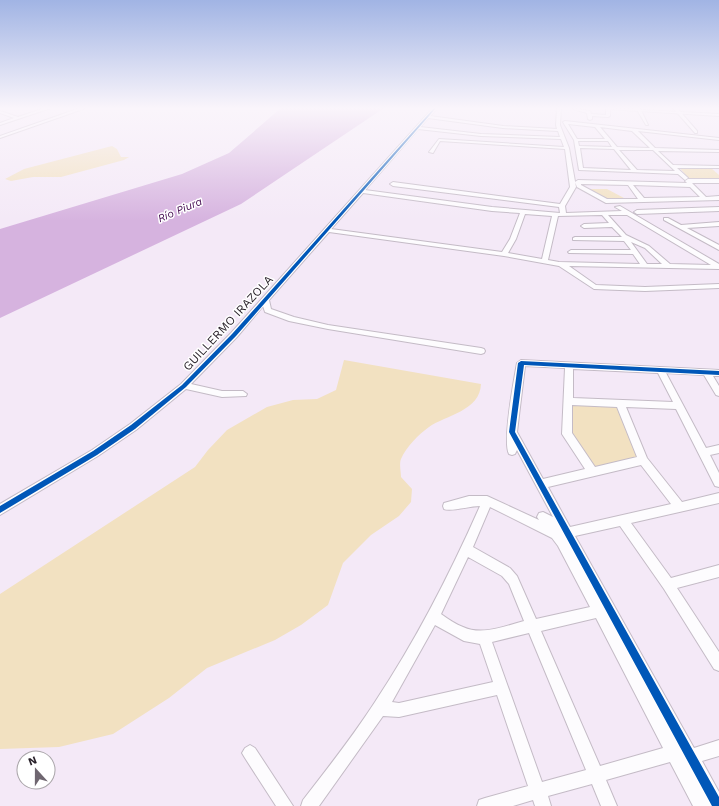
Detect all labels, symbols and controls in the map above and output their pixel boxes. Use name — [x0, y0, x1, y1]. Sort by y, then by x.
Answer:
water label: Río Piura — [156, 195, 204, 225]
street label: GUILLERMO IRAZOLA — [180, 272, 276, 373]
north arrow — [16, 750, 56, 790]
text: N — [26, 754, 39, 769]

